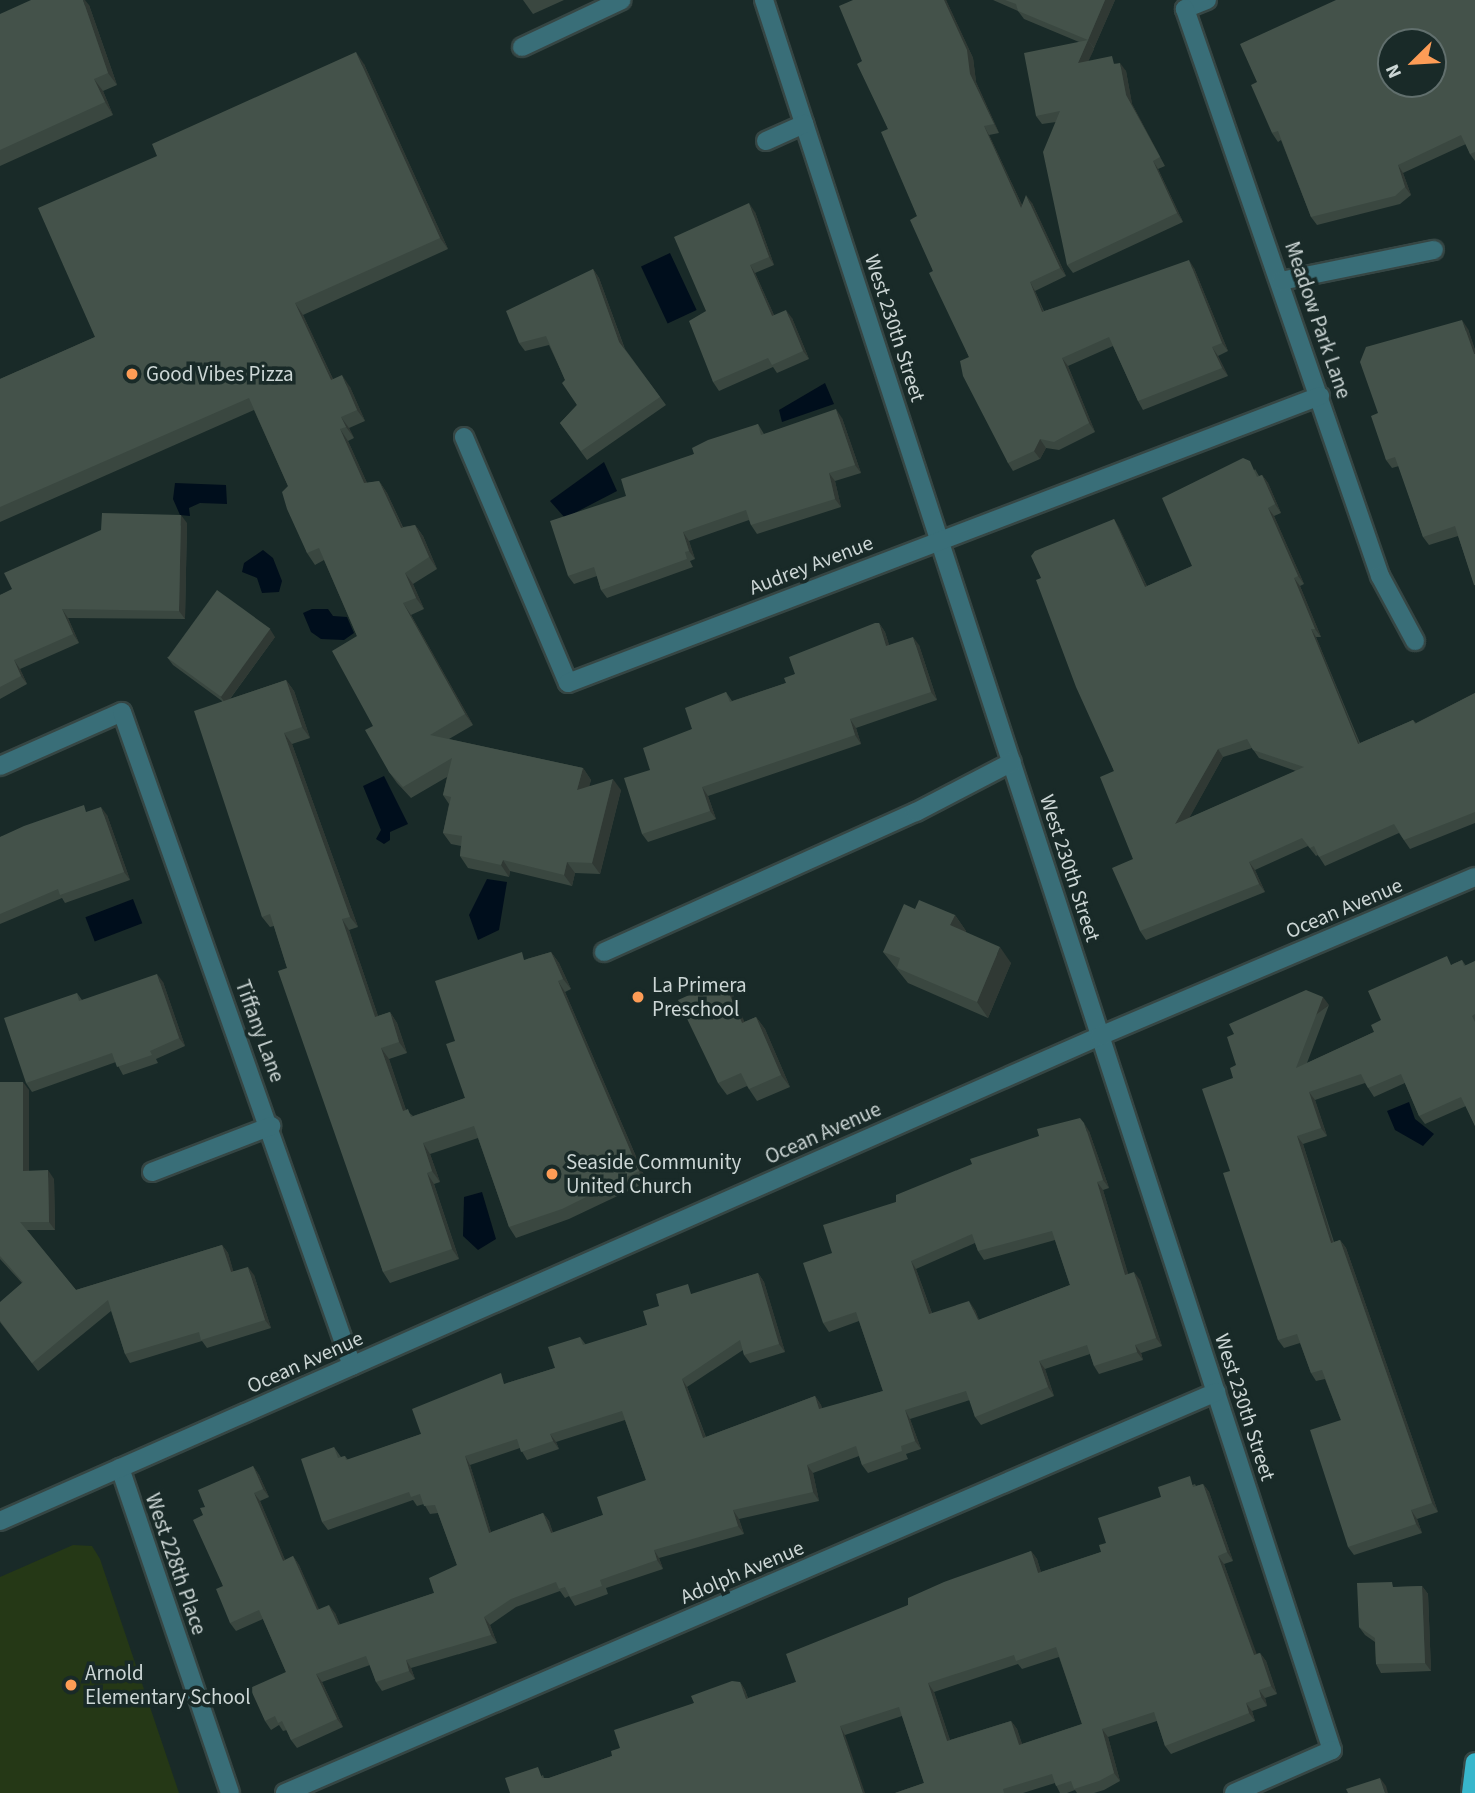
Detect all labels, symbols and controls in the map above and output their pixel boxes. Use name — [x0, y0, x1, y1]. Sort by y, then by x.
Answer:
north arrow — [1377, 28, 1447, 98]
text: N — [1379, 60, 1409, 82]
street label: Meadow Park Lane — [1279, 238, 1357, 402]
street label: West 230th Street — [859, 251, 931, 405]
place label: Good Vibes Pizza — [146, 361, 294, 387]
marker: Good Vibes Pizza — [124, 366, 140, 382]
street label: Audrey Avenue — [745, 530, 877, 600]
street label: West 230th Street — [1034, 791, 1106, 945]
street label: Ocean Avenue — [1282, 872, 1406, 944]
place label: La Primera Preschool — [652, 972, 747, 1022]
street label: Tiffany Lane — [230, 976, 290, 1086]
marker: La Primera Preschool — [630, 989, 646, 1005]
street label: Ocean Avenue — [761, 1096, 885, 1170]
place label: Seaside Community United Church — [566, 1149, 741, 1199]
marker: Seaside Community United Church — [544, 1166, 560, 1182]
street label: Ocean Avenue — [243, 1325, 367, 1399]
street label: West 230th Street — [1209, 1330, 1281, 1484]
street label: West 228th Place — [140, 1490, 212, 1638]
street label: Adolph Avenue — [676, 1535, 808, 1609]
place label: Arnold Elementary School — [85, 1660, 251, 1710]
marker: Arnold Elementary School — [63, 1677, 79, 1693]

